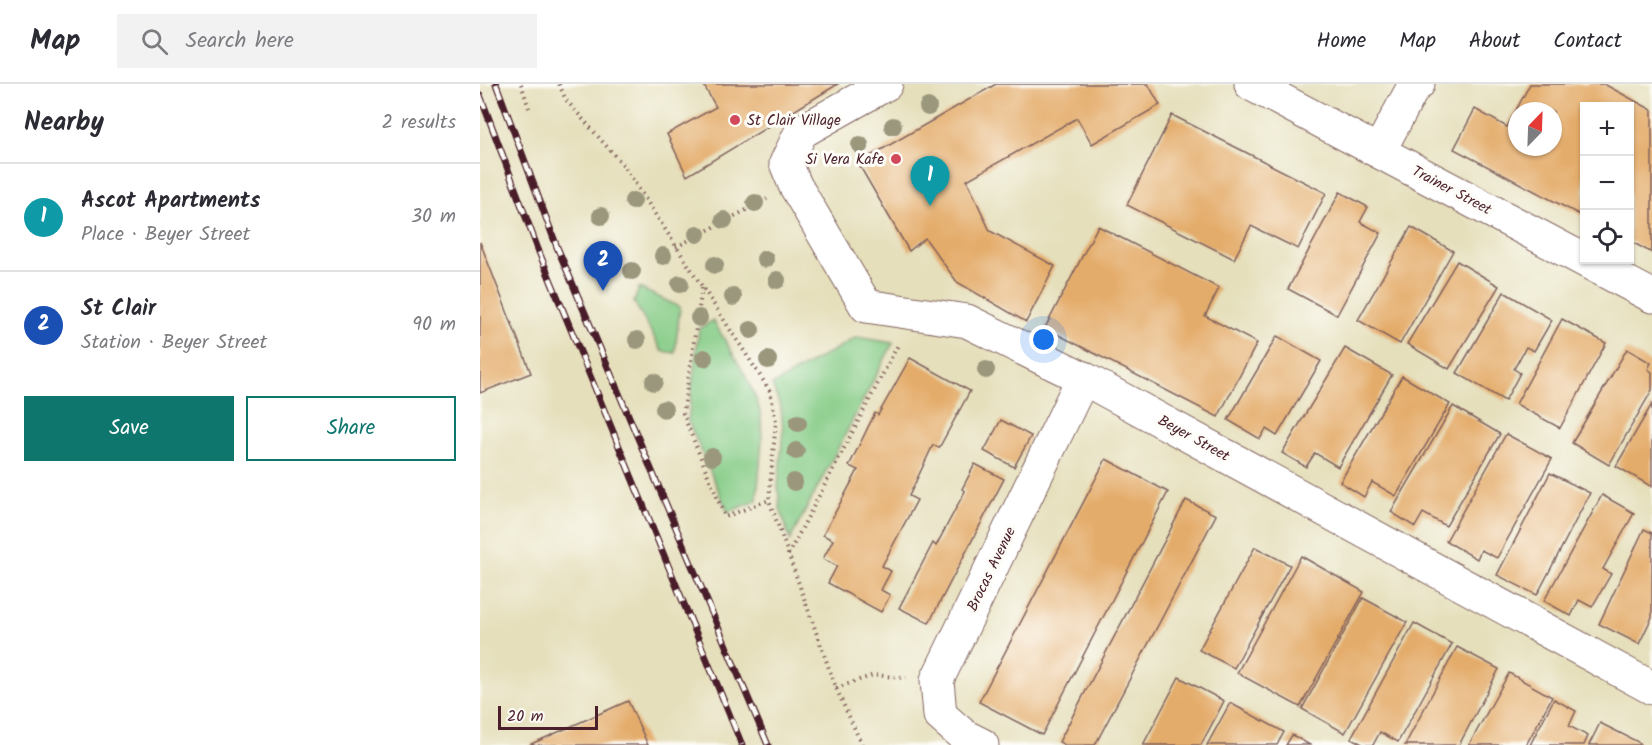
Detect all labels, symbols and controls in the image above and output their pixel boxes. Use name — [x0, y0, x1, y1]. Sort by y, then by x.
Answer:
search box — [117, 14, 537, 68]
text: Map — [30, 19, 81, 64]
text: Search here — [186, 24, 294, 59]
icon: search — [138, 25, 171, 58]
text: Home — [1317, 25, 1366, 58]
text: Map — [1399, 25, 1436, 58]
text: About — [1469, 25, 1520, 58]
text: Contact — [1553, 25, 1622, 58]
text: Nearby — [24, 102, 104, 144]
north arrow — [1508, 102, 1562, 156]
map controls — [1580, 102, 1634, 264]
button: + — [1580, 102, 1634, 156]
text: 2 results — [381, 107, 456, 139]
place label: St Clair Village — [747, 109, 841, 133]
marker: St Clair Village — [728, 113, 742, 127]
place label: Si Vera Kafe — [805, 148, 884, 172]
marker: Si Vera Kafe — [889, 152, 903, 166]
pin: 1 — [910, 156, 950, 206]
button: − — [1580, 156, 1634, 210]
street label: Trainer Street — [1407, 160, 1496, 222]
text: Ascot Apartments — [81, 184, 260, 219]
text: 1 — [40, 201, 47, 233]
text: 30 m — [411, 201, 456, 233]
button: locate — [1580, 210, 1634, 264]
text: Place · Beyer Street — [81, 219, 250, 251]
pin: 2 — [584, 242, 622, 291]
text: St Clair — [81, 292, 156, 327]
text: 2 — [38, 309, 49, 341]
text: 90 m — [412, 309, 456, 341]
your location — [1029, 325, 1058, 354]
text: Station · Beyer Street — [81, 327, 267, 359]
button: Save — [24, 396, 234, 461]
button: Share — [246, 396, 456, 461]
street label: Beyer Street — [1153, 409, 1234, 469]
street label: Brocas Avenue — [961, 523, 1023, 616]
scale bar — [498, 703, 598, 730]
text: 20 m — [507, 704, 543, 729]

